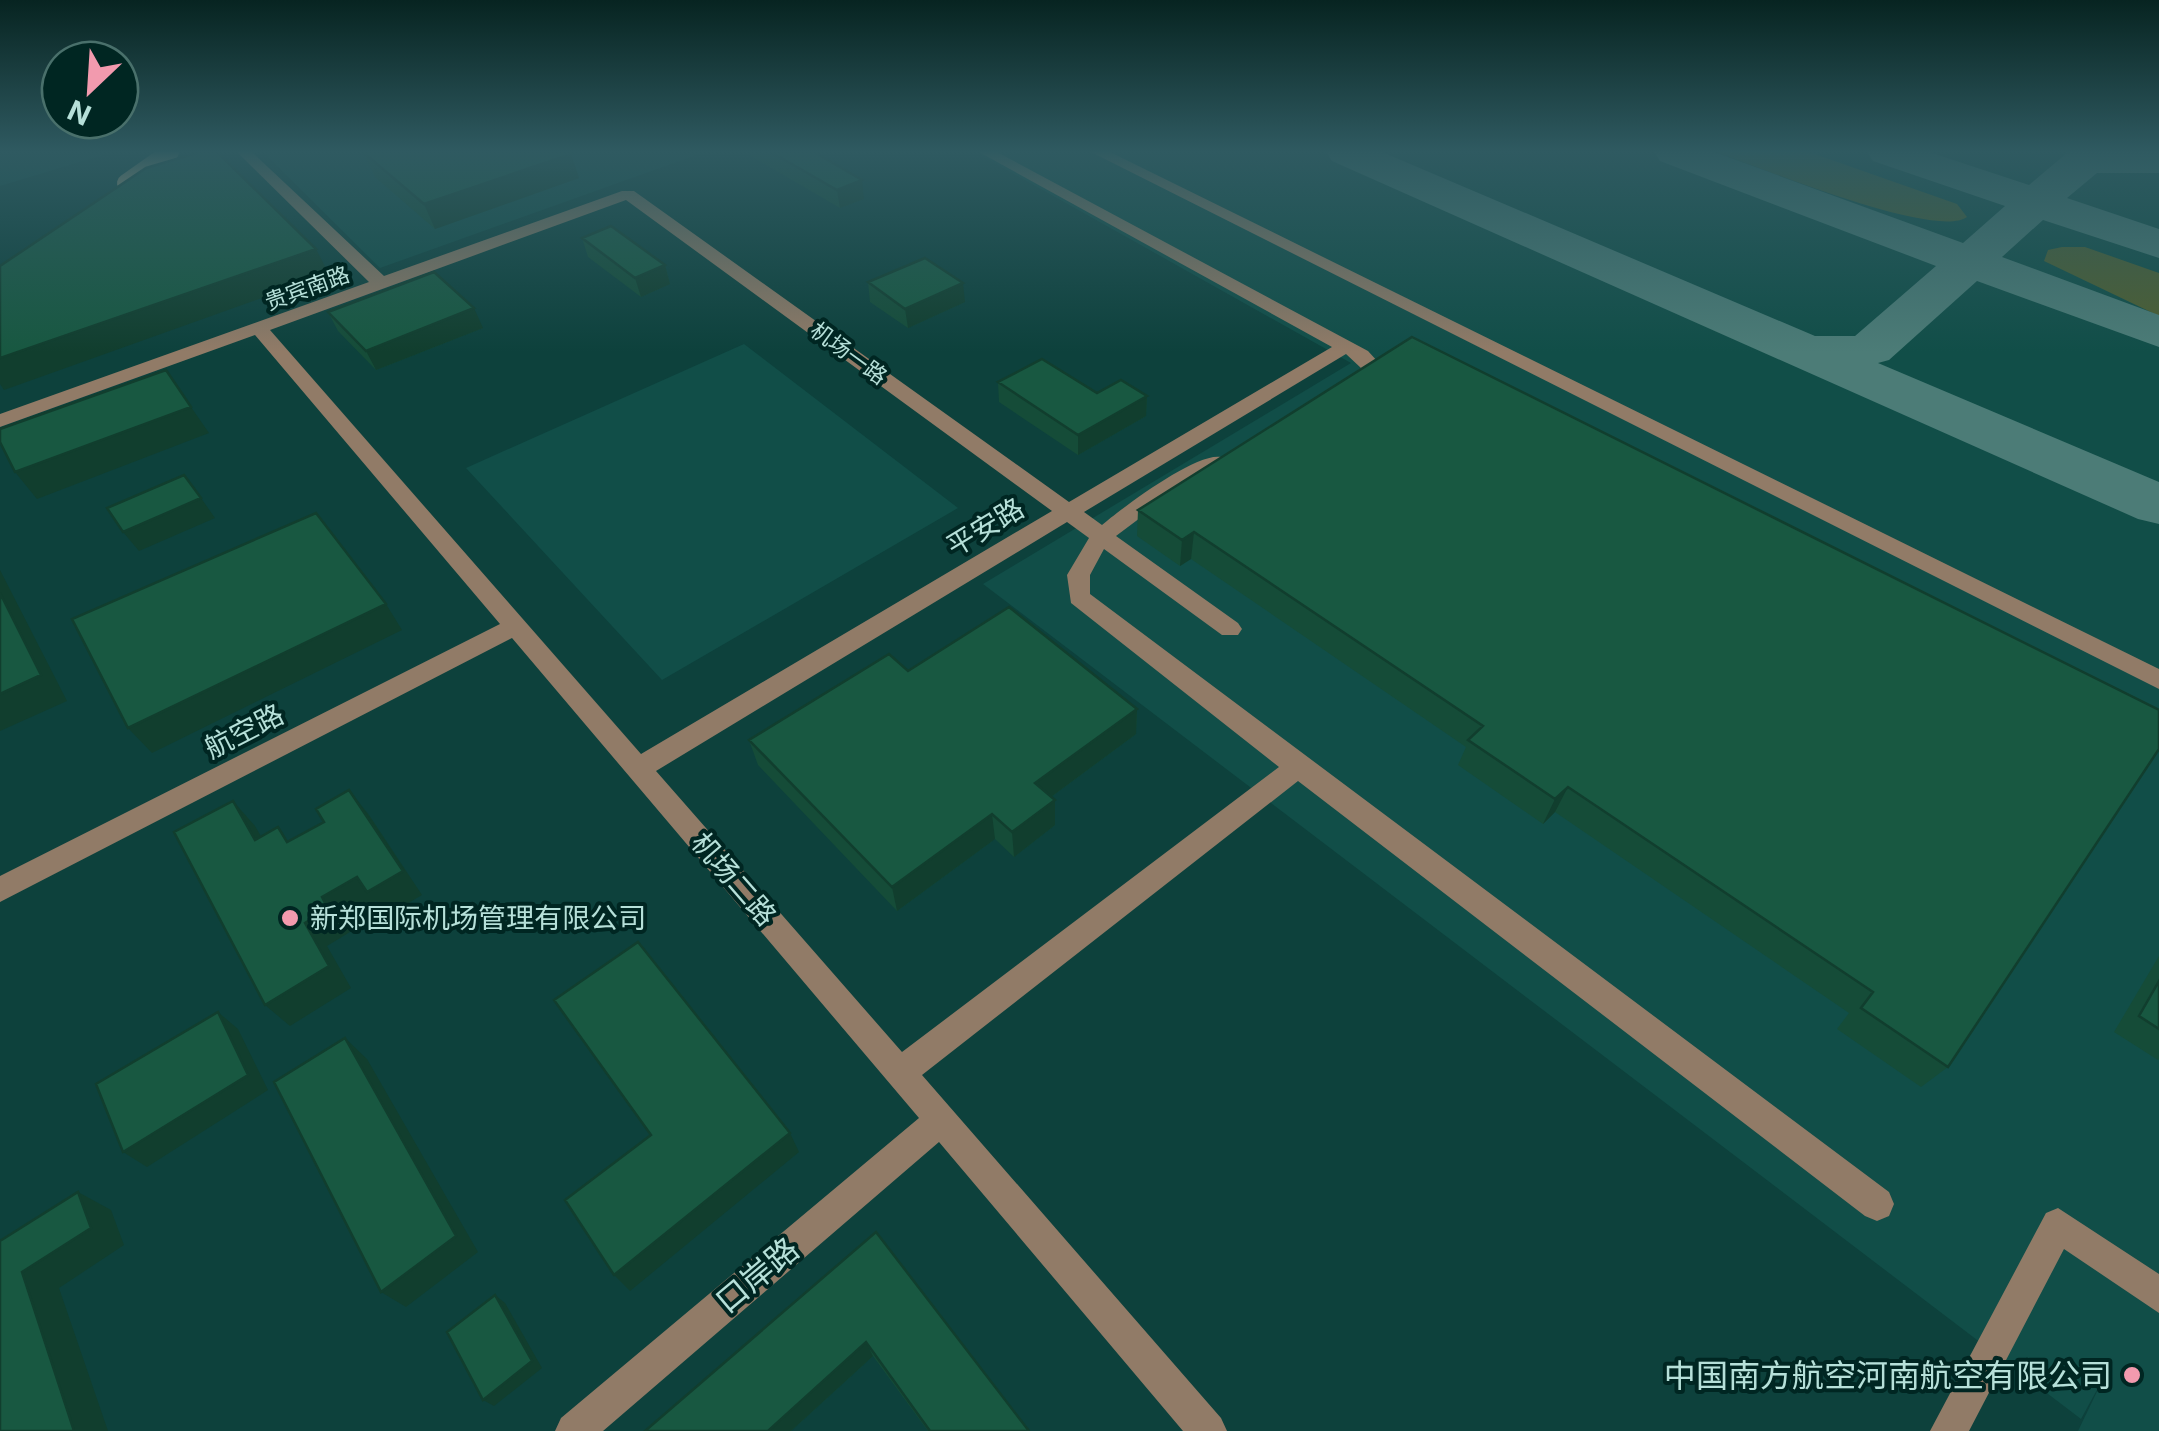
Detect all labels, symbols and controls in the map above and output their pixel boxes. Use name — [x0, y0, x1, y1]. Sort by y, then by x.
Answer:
north arrow — [40, 40, 140, 140]
text: N — [63, 93, 96, 133]
street label: 贵宾南路 — [261, 261, 353, 315]
street label: 机场一路 — [806, 317, 892, 389]
street label: 平安路 — [940, 491, 1030, 563]
street label: 航空路 — [199, 697, 289, 765]
street label: 机场二路 — [684, 826, 784, 932]
place label: 新郑国际机场管理有限公司 — [310, 901, 646, 935]
marker: 新郑国际机场管理有限公司 — [279, 907, 301, 929]
street label: 口岸路 — [708, 1229, 806, 1321]
place label: 中国南方航空河南航空有限公司 — [1664, 1356, 2112, 1395]
marker: 中国南方航空河南航空有限公司 — [2121, 1364, 2143, 1386]

